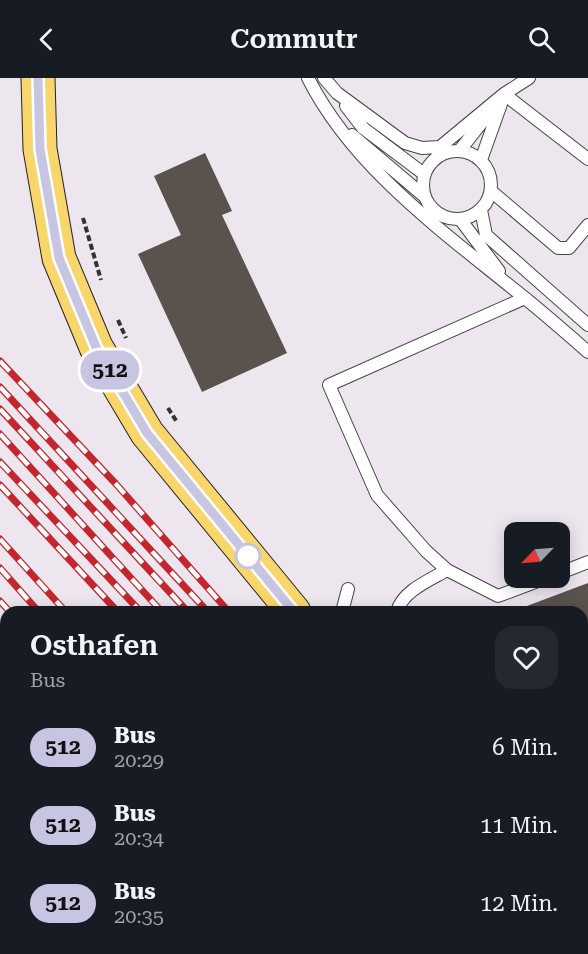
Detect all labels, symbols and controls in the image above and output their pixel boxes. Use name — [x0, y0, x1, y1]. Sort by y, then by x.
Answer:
icon: back — [30, 23, 63, 56]
text: Commutr — [230, 23, 358, 55]
icon: search — [525, 23, 558, 56]
line badge: 512 — [76, 350, 144, 390]
text: 512 — [92, 358, 128, 382]
north arrow — [504, 522, 570, 588]
map controls — [504, 522, 570, 588]
unlabelled marker — [235, 543, 261, 569]
button: heart — [495, 626, 558, 689]
text: Osthafen — [30, 629, 158, 662]
text: Bus — [30, 668, 65, 692]
text: Bus — [114, 723, 156, 748]
text: 512 — [45, 735, 81, 759]
text: 6 Min. — [492, 735, 558, 760]
text: 20:29 — [114, 748, 164, 772]
text: Bus — [114, 801, 156, 826]
text: 512 — [45, 813, 81, 837]
text: 11 Min. — [480, 813, 558, 838]
text: 20:34 — [114, 826, 164, 850]
text: Bus — [114, 879, 156, 904]
text: 512 — [45, 891, 81, 915]
text: 12 Min. — [480, 891, 558, 916]
text: 20:35 — [114, 904, 164, 928]

